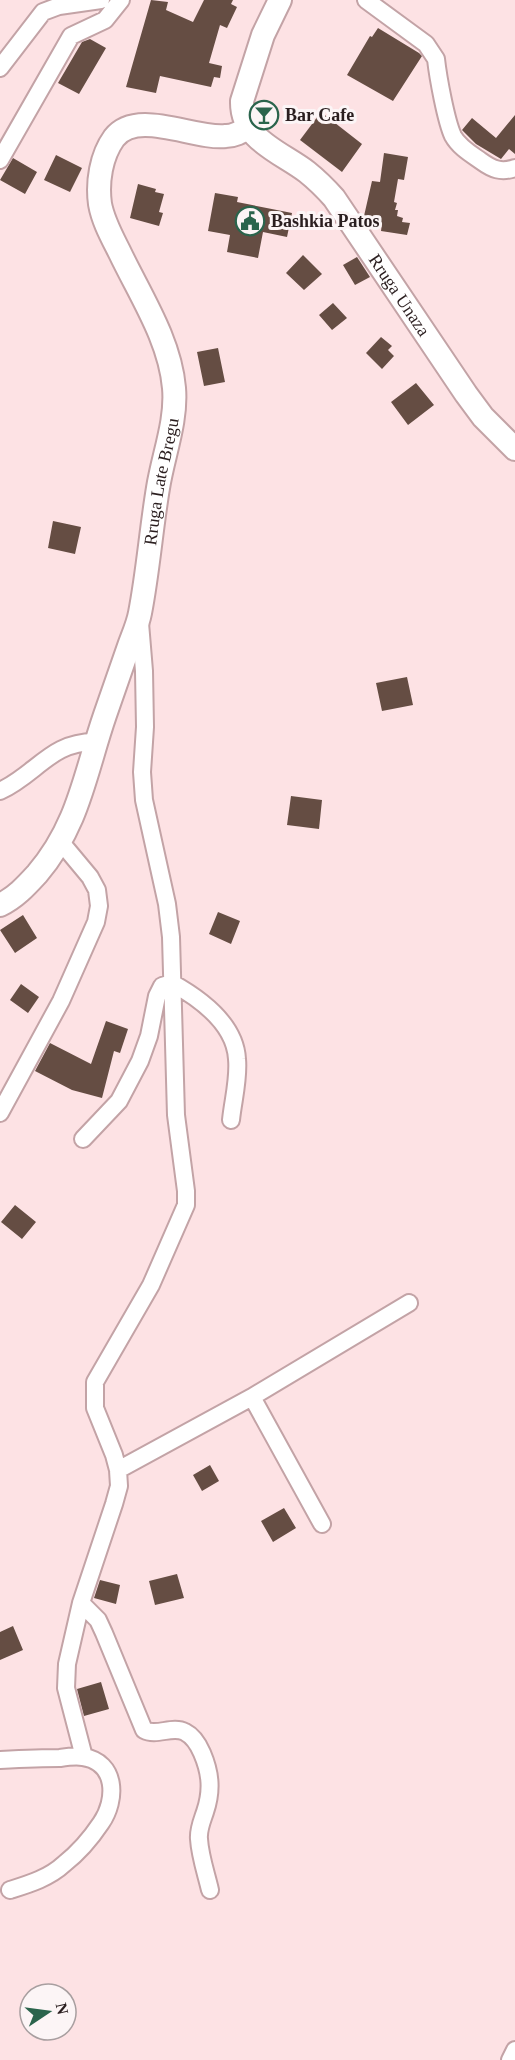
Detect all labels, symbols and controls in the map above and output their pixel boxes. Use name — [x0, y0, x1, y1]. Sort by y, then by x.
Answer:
bar icon: Bar Cafe — [248, 99, 280, 131]
place label: Bar Cafe — [285, 105, 354, 125]
public building icon: Bashkia Patos — [234, 205, 266, 237]
place label: Bashkia Patos — [271, 211, 380, 231]
street label: Rruga Unaza — [365, 250, 434, 340]
street label: Rruga Late Bregu — [140, 417, 183, 546]
north arrow — [18, 1982, 78, 2042]
text: N — [53, 2001, 72, 2017]

